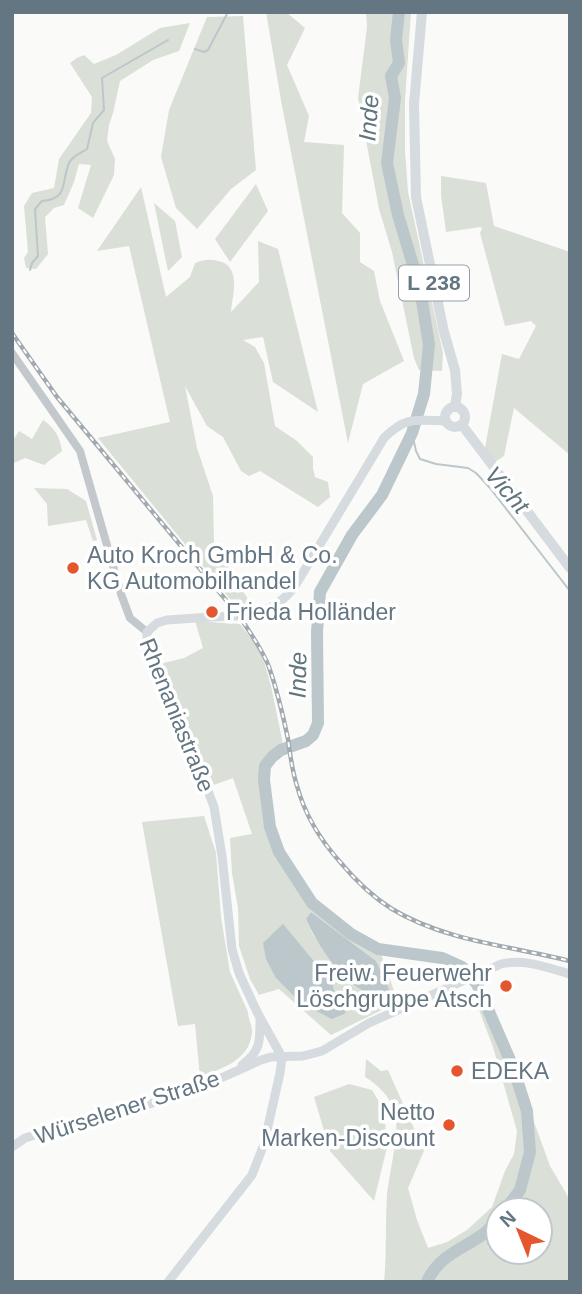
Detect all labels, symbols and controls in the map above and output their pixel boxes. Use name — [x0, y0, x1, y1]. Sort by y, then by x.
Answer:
water label: Inde — [353, 94, 384, 142]
road number: L 238 — [399, 266, 469, 300]
water label: Vicht — [480, 461, 536, 520]
place label: Auto Kroch GmbH & Co. KG Automobilhandel — [87, 542, 338, 594]
marker: Auto Kroch GmbH & Co. KG Automobilhandel — [65, 560, 81, 576]
place label: Frieda Holländer — [226, 599, 396, 625]
marker: Frieda Holländer — [204, 604, 220, 620]
street label: Rhenaniastraße — [134, 634, 220, 796]
water label: Inde — [284, 651, 311, 699]
place label: Freiw. Feuerwehr Löschgruppe Atsch — [296, 960, 492, 1012]
marker: Freiw. Feuerwehr Löschgruppe Atsch — [498, 978, 514, 994]
place label: EDEKA — [471, 1058, 550, 1084]
marker: EDEKA — [449, 1063, 465, 1079]
street label: Würselener Straße — [31, 1065, 223, 1149]
place label: Netto Marken-Discount — [261, 1099, 436, 1151]
marker: Netto Marken-Discount — [441, 1117, 457, 1133]
north arrow — [484, 1196, 554, 1266]
text: N — [496, 1207, 520, 1231]

